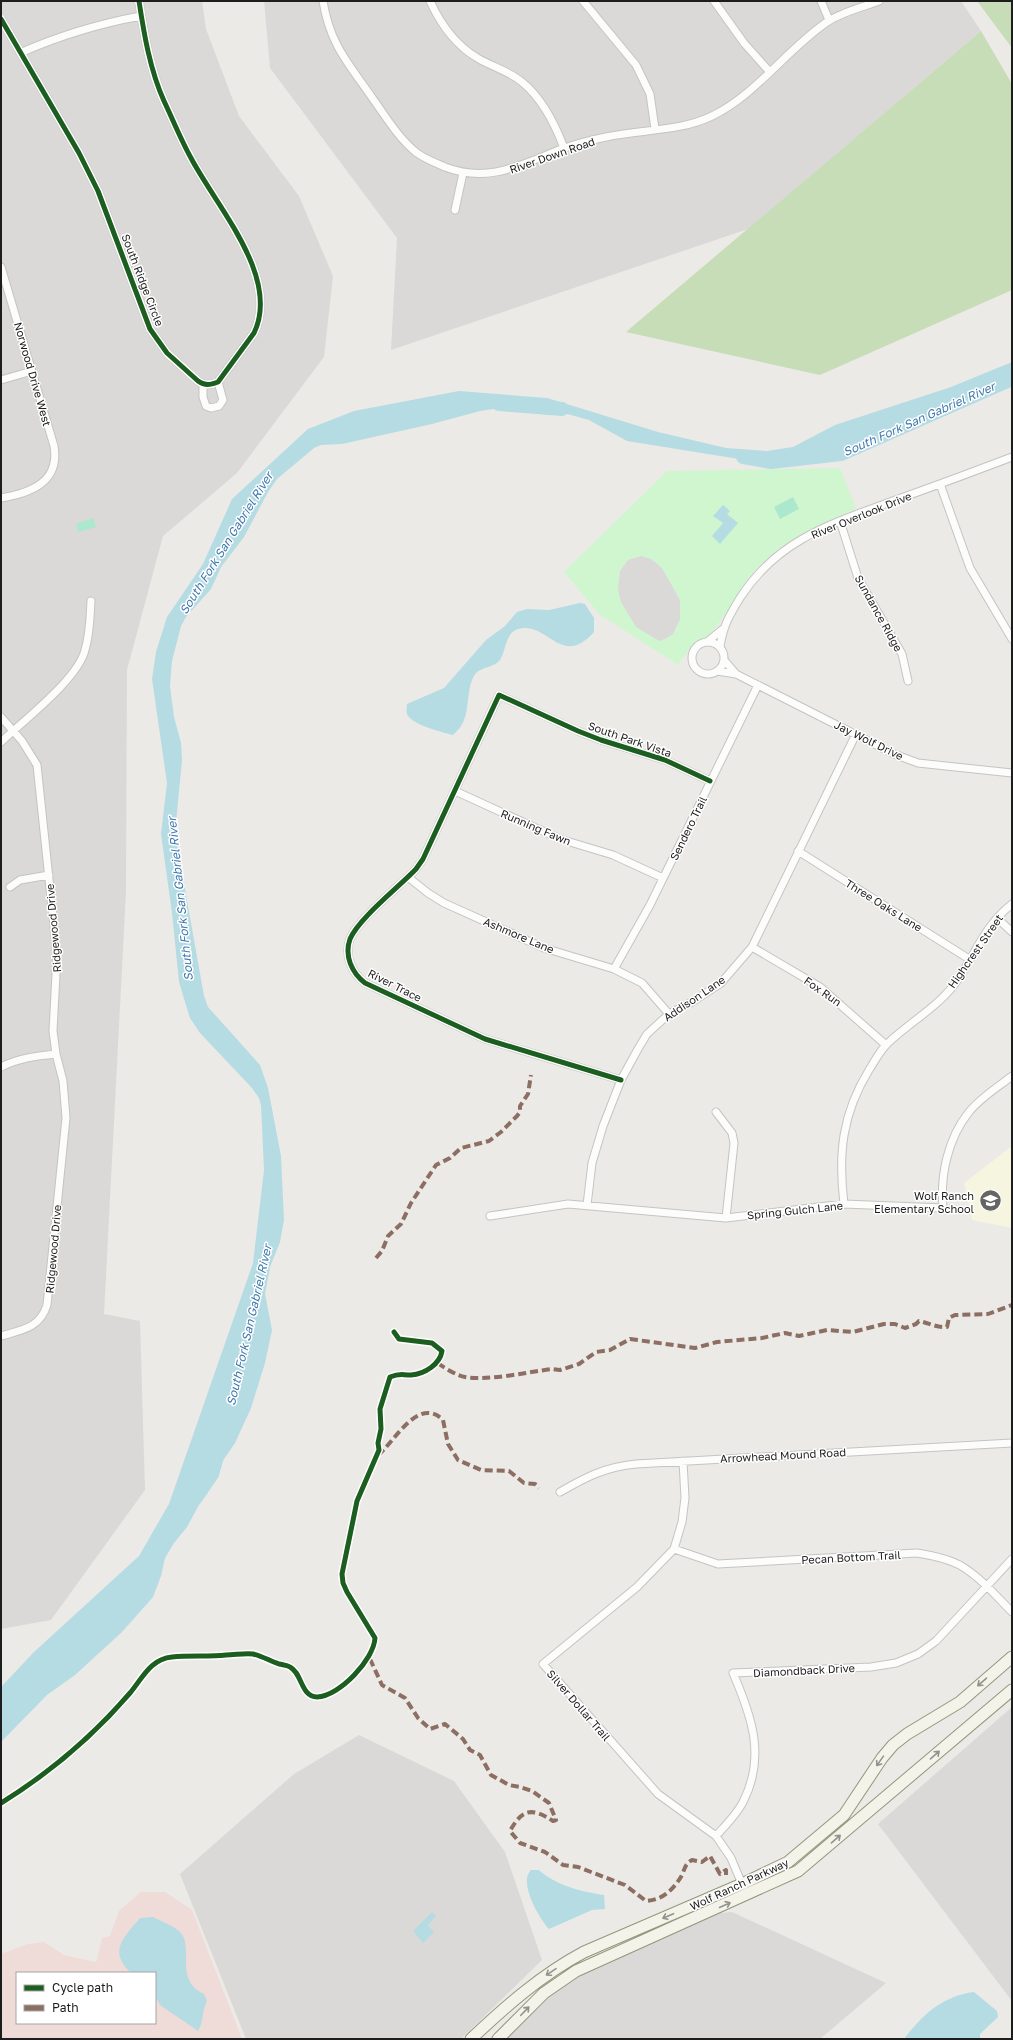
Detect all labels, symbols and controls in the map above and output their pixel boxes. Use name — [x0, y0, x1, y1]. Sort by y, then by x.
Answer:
street label: River Down Road — [508, 134, 596, 176]
street label: South Ridge Circle — [119, 232, 167, 328]
street label: Norwood Drive West — [12, 320, 54, 428]
water label: South Fork San Gabriel River — [841, 378, 999, 459]
water label: South Fork San Gabriel River — [176, 467, 277, 617]
street label: River Overlook Drive — [809, 489, 913, 541]
street label: Sundance Ridge — [853, 572, 905, 654]
street label: Jay Wolf Drive — [832, 718, 906, 762]
street label: South Park Vista — [586, 719, 674, 759]
street label: Sendero Trail — [667, 793, 709, 862]
street label: Running Fawn — [499, 806, 573, 848]
water label: South Fork San Gabriel River — [164, 814, 196, 982]
street label: Three Oaks Lane — [843, 876, 925, 934]
street label: Ridgewood Drive — [43, 883, 63, 973]
street label: Highcrest Street — [945, 912, 1005, 990]
street label: Ashmore Lane — [482, 914, 556, 956]
street label: River Trace — [366, 966, 424, 1004]
street label: Addison Lane — [661, 973, 727, 1023]
street label: Fox Run — [802, 974, 844, 1008]
school or university icon: Wolf Ranch Elementary School — [977, 1188, 1003, 1214]
place label: Wolf Ranch Elementary School — [874, 1189, 974, 1215]
street label: Spring Gulch Lane — [746, 1198, 844, 1222]
street label: Ridgewood Drive — [43, 1204, 63, 1294]
water label: South Fork San Gabriel River — [223, 1241, 275, 1407]
street label: Arrowhead Mound Road — [720, 1445, 846, 1465]
street label: Pecan Bottom Trail — [801, 1548, 902, 1566]
street label: Diamondback Drive — [753, 1661, 855, 1679]
street label: Silver Dollar Trail — [545, 1667, 614, 1744]
one-way arrow — [977, 1678, 988, 1687]
one-way arrow — [929, 1750, 940, 1759]
one-way arrow — [876, 1755, 884, 1766]
one-way arrow — [831, 1835, 841, 1844]
street label: Wolf Ranch Parkway — [688, 1855, 790, 1913]
one-way arrow — [719, 1901, 731, 1908]
one-way arrow — [662, 1913, 674, 1921]
one-way arrow — [545, 1968, 556, 1976]
legend — [16, 1972, 156, 2024]
text: Cycle path — [52, 1980, 113, 1995]
text: Path — [52, 2000, 79, 2015]
one-way arrow — [520, 2006, 530, 2016]

